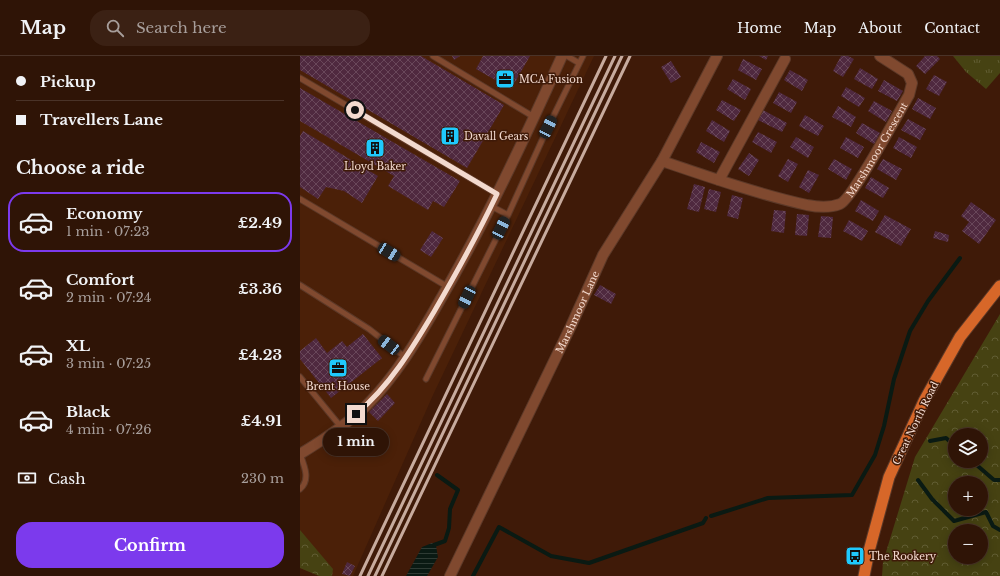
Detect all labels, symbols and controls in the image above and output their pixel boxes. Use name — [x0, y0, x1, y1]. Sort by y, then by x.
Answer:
search box — [90, 10, 370, 46]
text: Map — [20, 16, 66, 39]
icon: search — [104, 17, 126, 39]
text: Search here — [136, 18, 227, 37]
text: Home — [737, 19, 782, 37]
text: Map — [804, 19, 836, 37]
text: About — [858, 19, 902, 37]
text: Contact — [924, 19, 980, 37]
office icon: MCA Fusion — [494, 68, 516, 90]
text: Pickup — [40, 72, 96, 91]
place label: MCA Fusion — [519, 73, 583, 86]
street label: Marshmoor Crescent — [843, 100, 911, 200]
route start — [346, 101, 364, 119]
text: Travellers Lane — [40, 110, 163, 129]
car — [537, 114, 559, 140]
building icon: Davall Gears — [439, 125, 461, 147]
place label: Davall Gears — [464, 130, 529, 143]
building icon: Lloyd Baker — [364, 137, 386, 159]
text: Choose a ride — [16, 157, 145, 179]
place label: Lloyd Baker — [344, 160, 406, 173]
icon: car — [18, 204, 54, 240]
text: Economy — [66, 204, 143, 223]
text: £2.49 — [238, 213, 282, 232]
car — [490, 215, 512, 241]
text: 1 min · 07:23 — [66, 223, 150, 240]
car — [376, 241, 402, 263]
street label: Marshmoor Lane — [553, 269, 602, 356]
icon: car — [18, 270, 54, 306]
text: Comfort — [66, 270, 134, 289]
text: £3.36 — [238, 279, 282, 298]
car — [456, 284, 478, 310]
text: 2 min · 07:24 — [66, 289, 151, 306]
car — [376, 333, 402, 357]
icon: car — [18, 336, 54, 372]
text: XL — [66, 336, 90, 355]
text: £4.23 — [238, 345, 282, 364]
text: 3 min · 07:25 — [66, 355, 151, 372]
office icon: Brent House — [327, 357, 349, 379]
street label: Great North Road — [890, 379, 941, 467]
place label: Brent House — [306, 380, 370, 393]
icon: car — [18, 402, 54, 438]
text: Black — [66, 402, 110, 421]
route end — [347, 405, 365, 423]
text: £4.91 — [241, 411, 282, 430]
text: 4 min · 07:26 — [66, 421, 152, 438]
callout: 1 min — [323, 428, 389, 456]
map controls — [948, 428, 988, 564]
button: layers — [948, 428, 988, 468]
text: 1 min — [337, 433, 375, 450]
icon: cash — [16, 467, 38, 489]
text: Cash — [48, 469, 85, 488]
text: 230 m — [241, 470, 284, 487]
button: + — [948, 476, 988, 516]
button: Confirm — [16, 522, 284, 568]
button: − — [948, 524, 988, 564]
bus stop icon: The Rookery — [844, 545, 866, 567]
place label: The Rookery — [869, 550, 937, 563]

